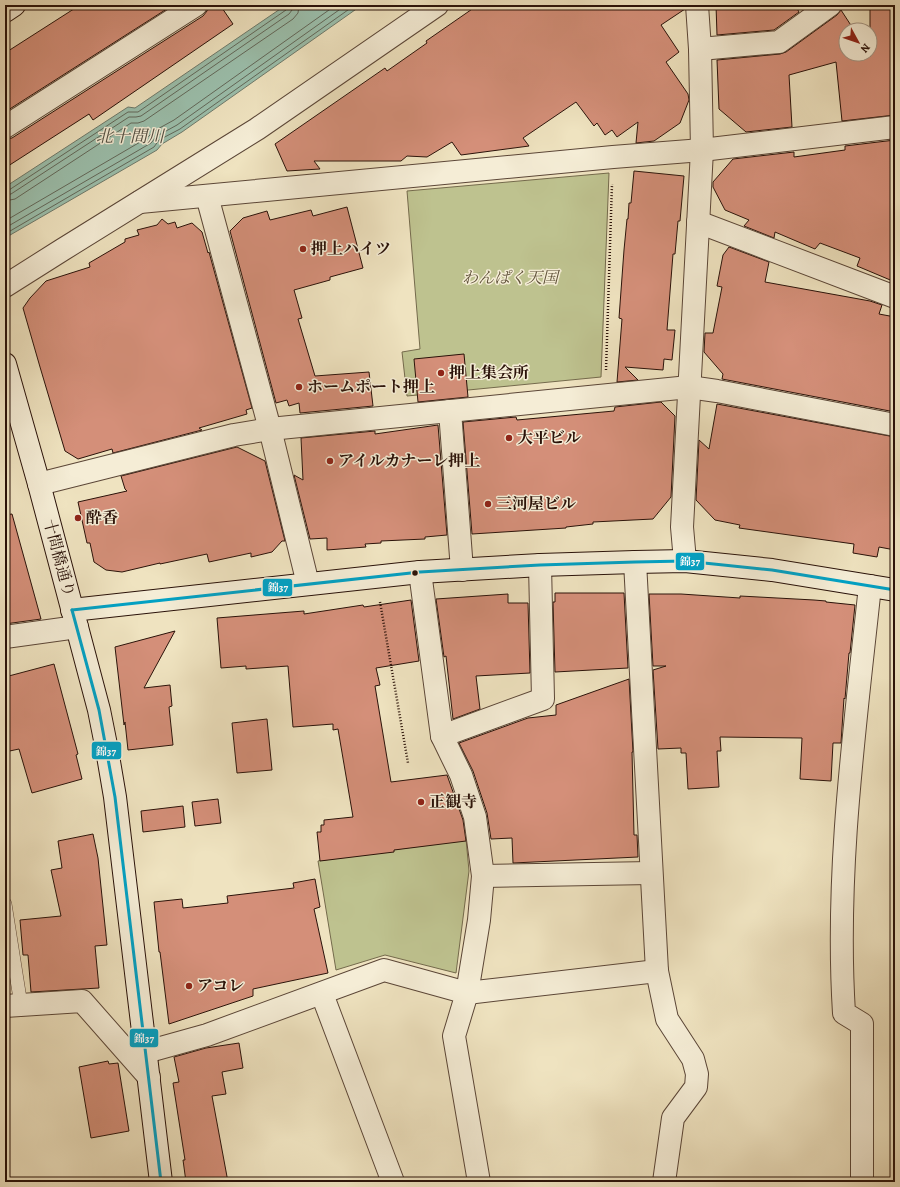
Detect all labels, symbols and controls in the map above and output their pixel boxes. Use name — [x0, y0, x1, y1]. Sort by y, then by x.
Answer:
north arrow — [838, 22, 878, 62]
text: N — [857, 40, 874, 56]
water label: 北十間川 — [96, 125, 166, 148]
place label: 押上ハイツ — [311, 238, 391, 260]
marker: 押上ハイツ — [298, 244, 308, 254]
park label: わんぱく天国 — [462, 267, 561, 289]
place label: 押上集会所 — [449, 362, 529, 384]
marker: 押上集会所 — [436, 368, 446, 378]
place label: ホームポート押上 — [307, 376, 435, 398]
marker: ホームポート押上 — [294, 382, 304, 392]
place label: 大平ビル — [517, 427, 581, 449]
marker: 大平ビル — [504, 433, 514, 443]
place label: アイルカナーレ押上 — [338, 450, 480, 472]
marker: アイルカナーレ押上 — [325, 456, 335, 466]
place label: 三河屋ビル — [496, 493, 576, 515]
marker: 三河屋ビル — [483, 499, 493, 509]
place label: 酔香 — [86, 507, 118, 529]
marker: 酔香 — [73, 513, 83, 523]
street label: 十間橋通り — [38, 517, 80, 599]
line badge: 錦37 — [675, 552, 705, 571]
text: 錦37 — [680, 554, 701, 569]
unlabelled marker — [410, 568, 420, 578]
line badge: 錦37 — [262, 578, 293, 597]
text: 錦37 — [268, 580, 289, 595]
line badge: 錦37 — [91, 741, 122, 760]
text: 錦37 — [96, 744, 117, 759]
place label: 正観寺 — [429, 791, 477, 813]
marker: 正観寺 — [416, 797, 426, 807]
place label: アコレ — [197, 975, 244, 997]
marker: アコレ — [184, 981, 194, 991]
line badge: 錦37 — [129, 1028, 159, 1048]
text: 錦37 — [134, 1031, 155, 1046]

